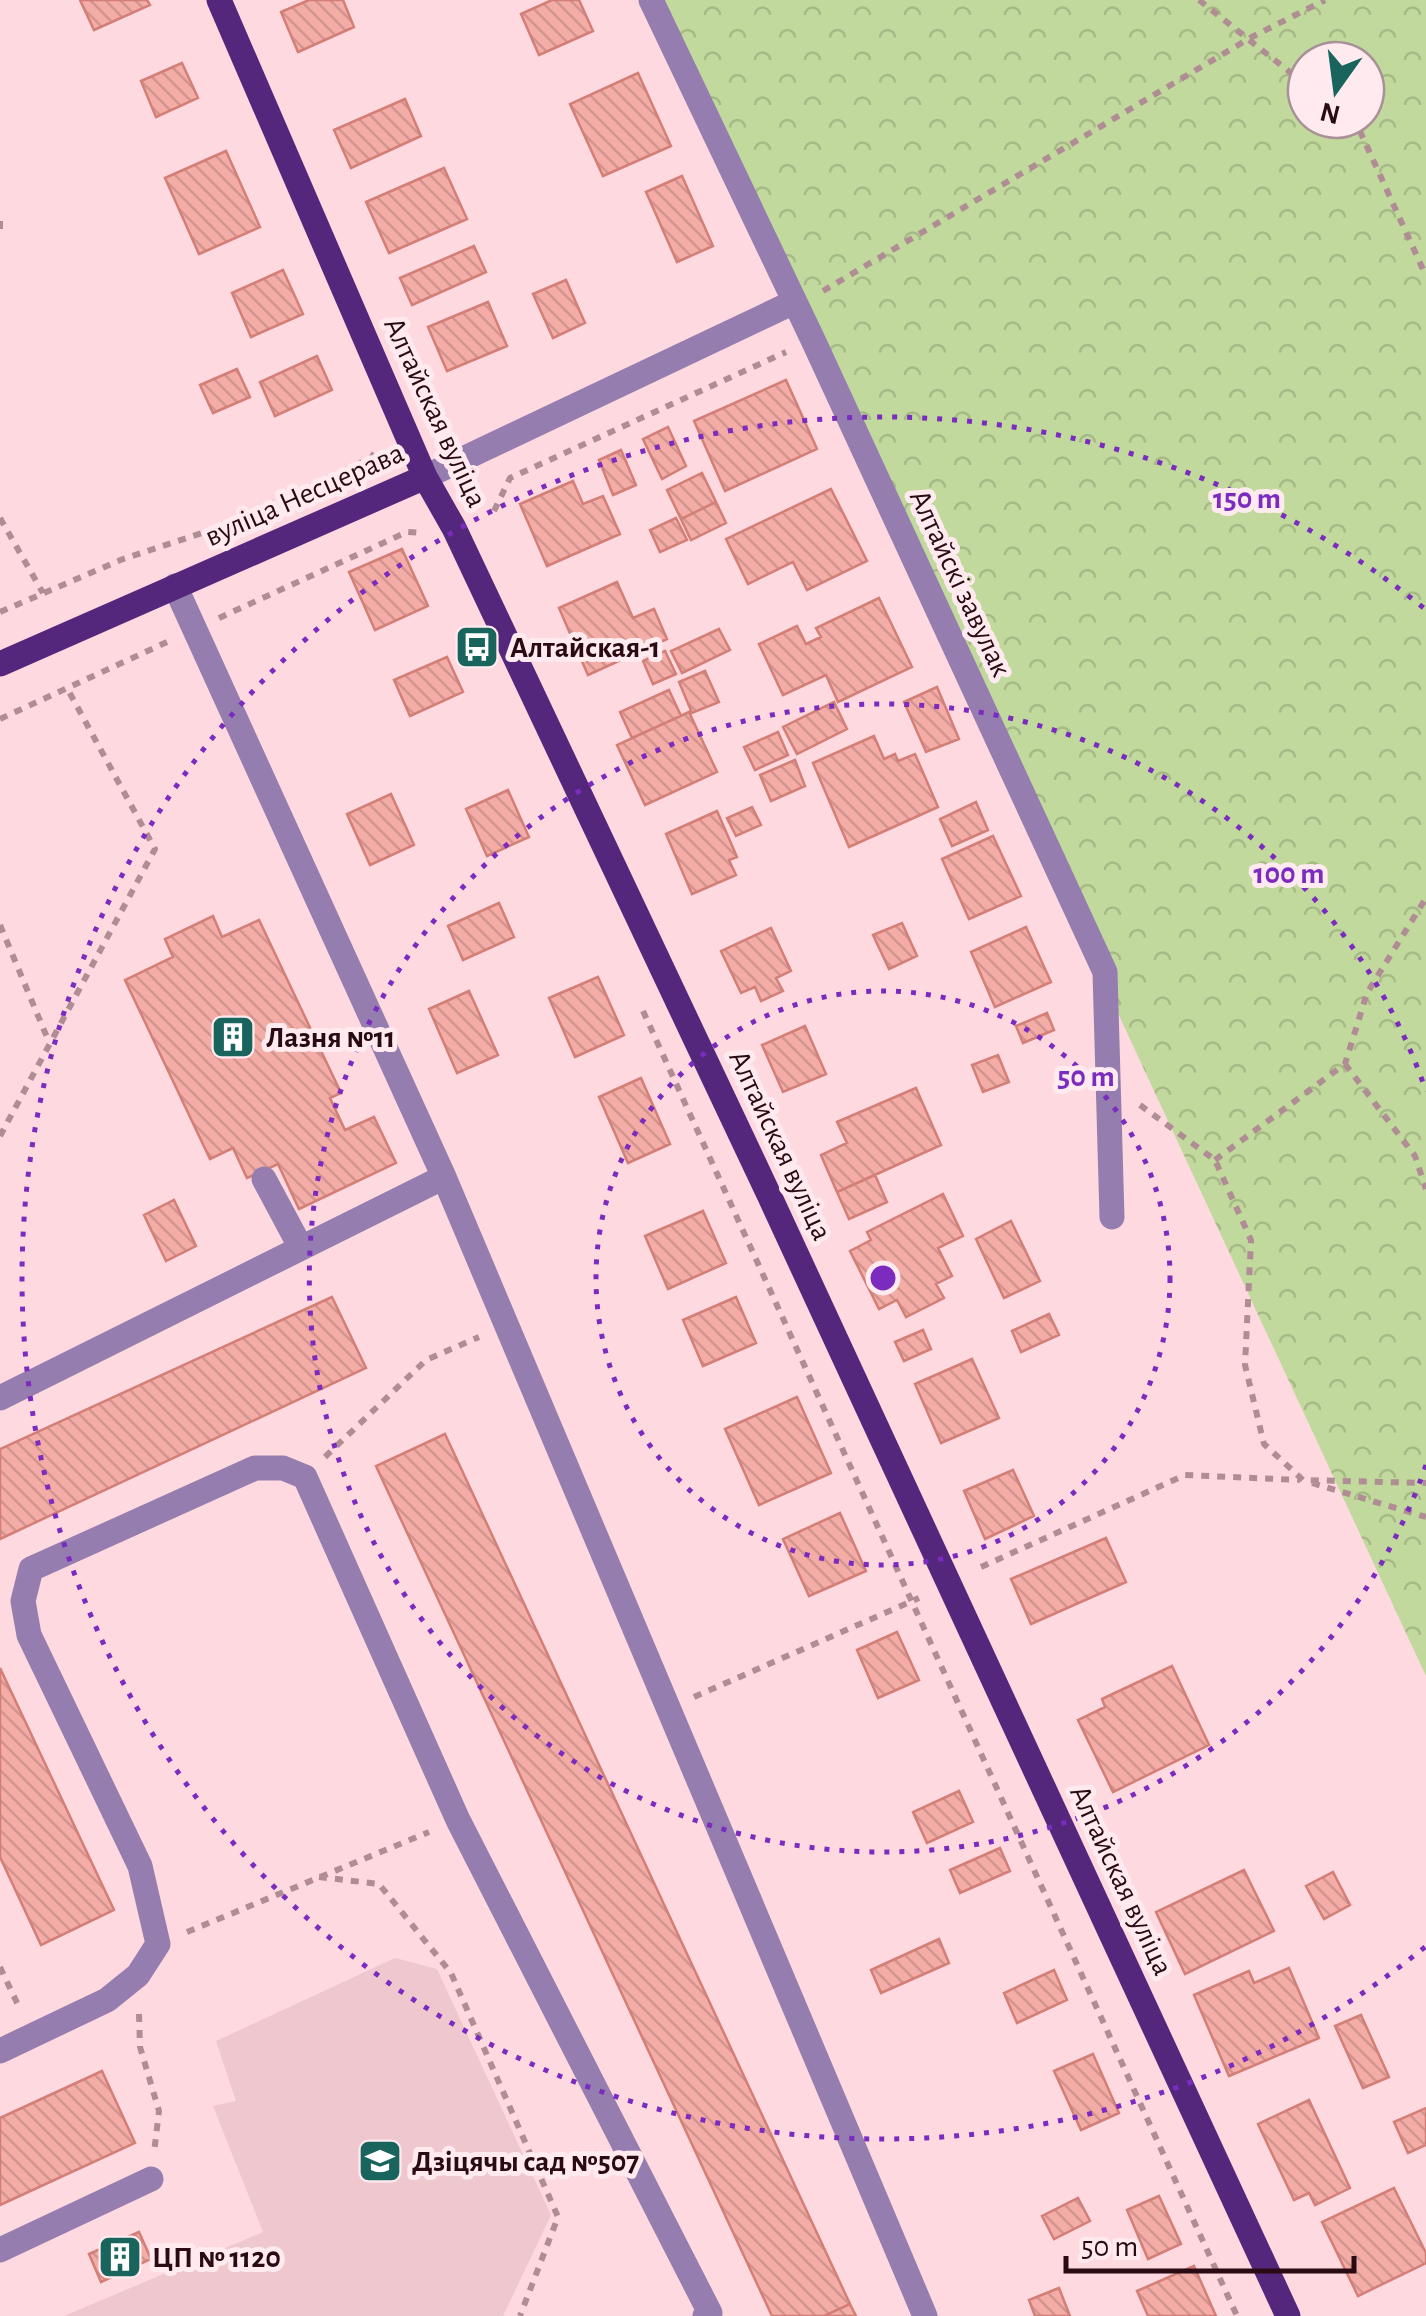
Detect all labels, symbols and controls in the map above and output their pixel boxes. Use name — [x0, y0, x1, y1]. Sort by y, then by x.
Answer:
north arrow — [1286, 40, 1386, 140]
text: N — [1318, 96, 1343, 128]
street label: Алтайская вуліца — [378, 313, 492, 512]
street label: вуліца Несцерава — [200, 438, 408, 552]
text: 150 m — [1213, 484, 1281, 514]
street label: Алтайскі завулак — [904, 485, 1017, 682]
bus stop icon: Алтайская-1 — [454, 624, 500, 670]
place label: Алтайская-1 — [510, 633, 660, 663]
text: 100 m — [1254, 859, 1324, 889]
building icon: Лазня №11 — [210, 1014, 256, 1060]
place label: Лазня №11 — [266, 1023, 395, 1053]
street label: Алтайская вуліца — [723, 1046, 837, 1245]
text: 50 m — [1057, 1062, 1115, 1092]
centre of rings — [865, 1260, 901, 1296]
street label: Алтайская вуліца — [1064, 1781, 1178, 1980]
school or university icon: Дзіцячы сад №507 — [357, 2138, 403, 2184]
place label: Дзіцячы сад №507 — [412, 2147, 639, 2177]
scale bar — [1066, 2211, 1354, 2273]
text: 50 m — [1081, 2232, 1138, 2262]
building icon: ЦП № 1120 — [97, 2234, 143, 2280]
place label: ЦП № 1120 — [152, 2243, 281, 2273]

